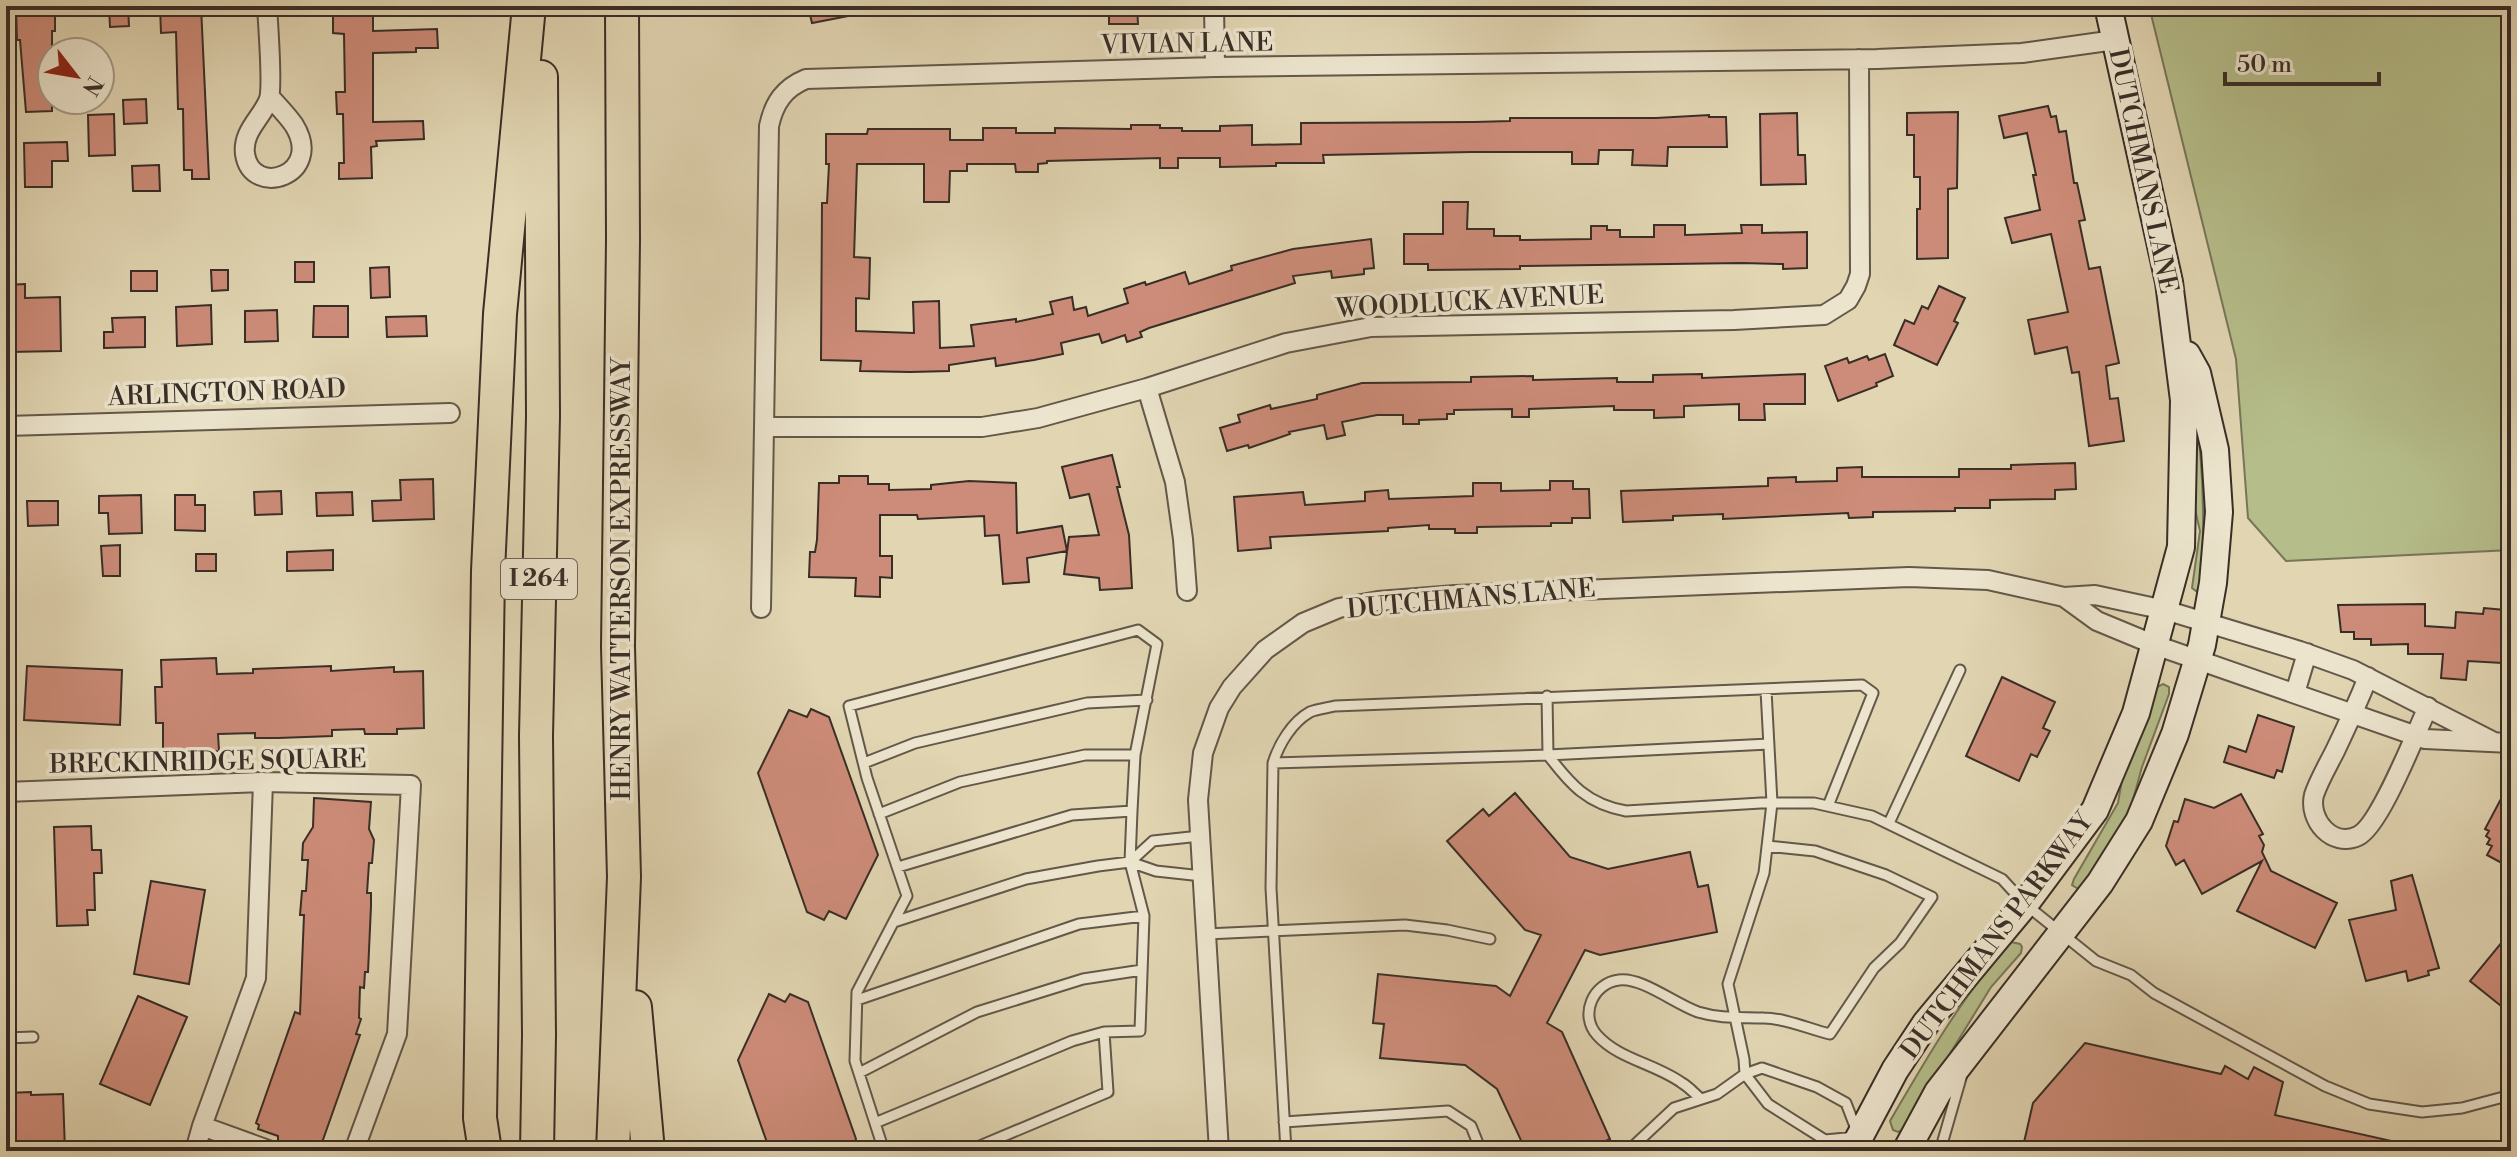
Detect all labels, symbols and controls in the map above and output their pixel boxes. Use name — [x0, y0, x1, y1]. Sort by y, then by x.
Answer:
street label: VIVIAN LANE — [1099, 26, 1274, 62]
north arrow — [36, 36, 116, 116]
scale bar — [2225, 36, 2379, 86]
street label: DUTCHMANS LANE — [2101, 46, 2185, 296]
text: 50 m — [2237, 50, 2292, 80]
text: N — [75, 71, 108, 100]
street label: WOODLUCK AVENUE — [1334, 279, 1605, 325]
street label: HENRY WATTERSON EXPRESSWAY — [606, 356, 638, 800]
street label: ARLINGTON ROAD — [106, 373, 347, 413]
road number: I 264 — [501, 559, 577, 599]
street label: DUTCHMANS LANE — [1345, 572, 1597, 626]
street label: BRECKINRIDGE SQUARE — [48, 743, 367, 781]
street label: DUTCHMANS PARKWAY — [1894, 805, 2101, 1066]

